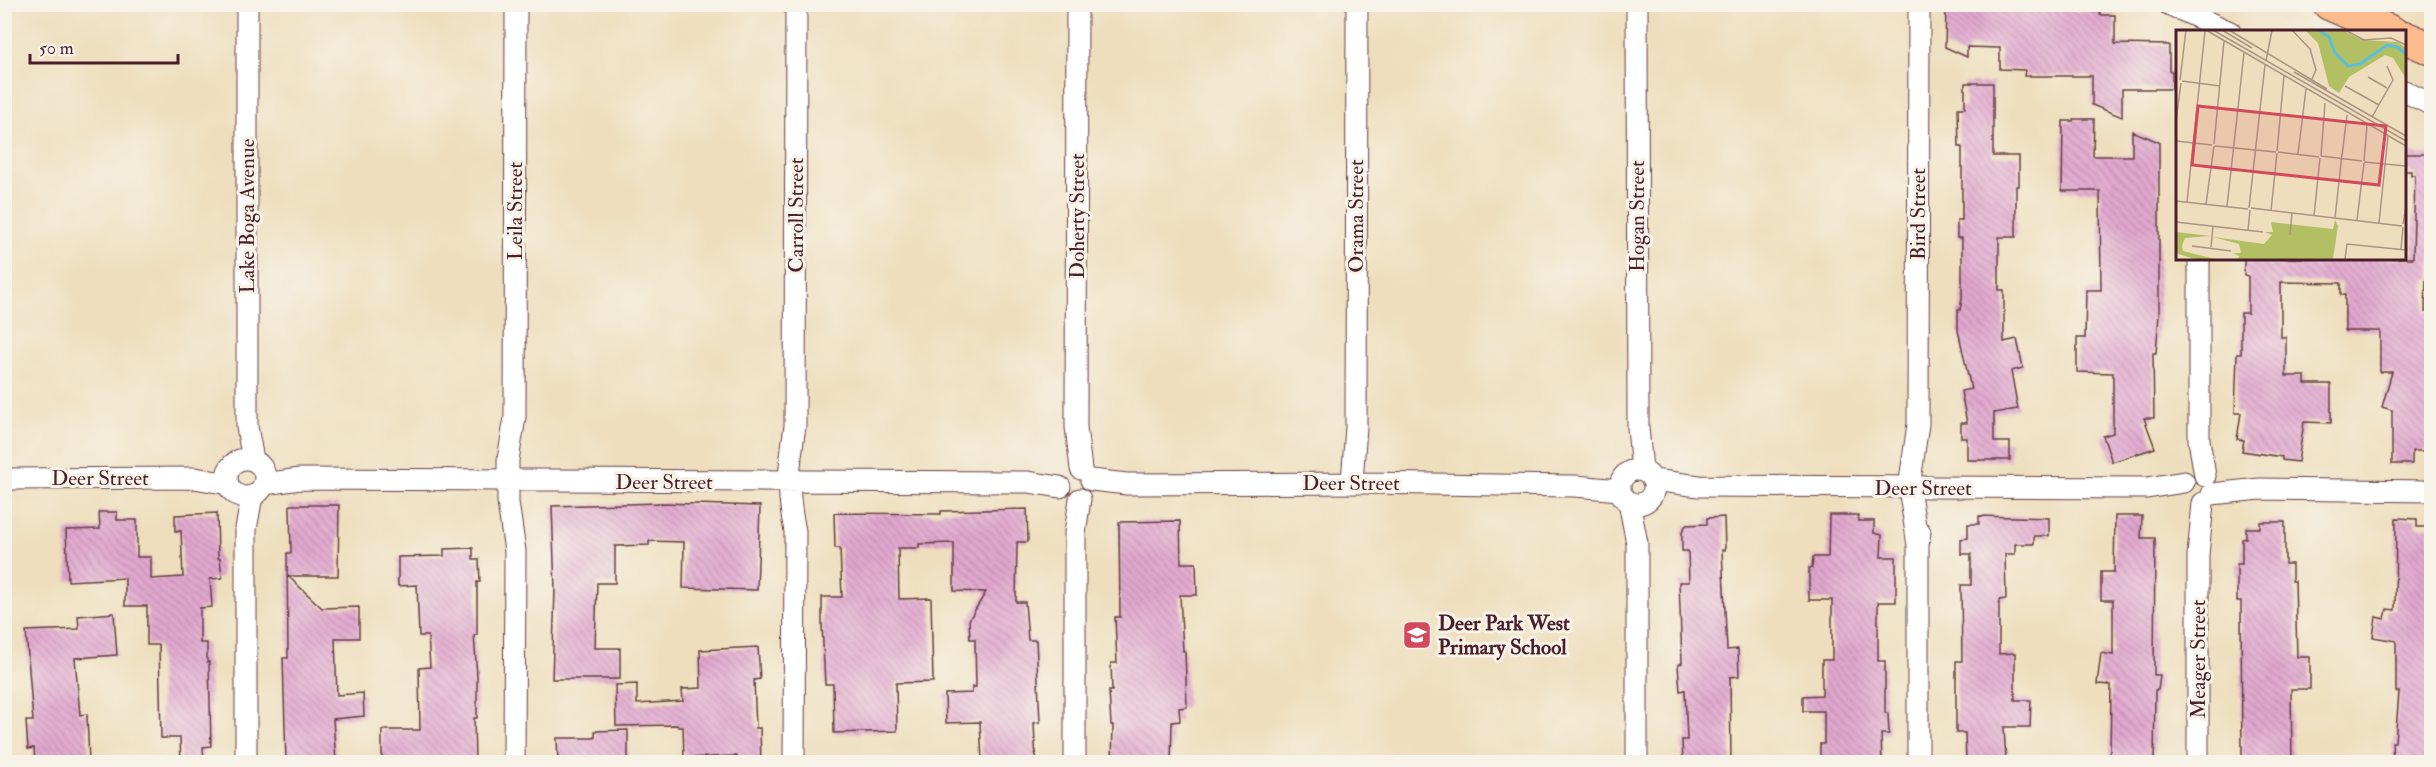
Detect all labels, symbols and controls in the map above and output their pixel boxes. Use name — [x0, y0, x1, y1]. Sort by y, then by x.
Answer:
scale bar — [30, 27, 178, 65]
inset map — [2176, 30, 2406, 260]
text: 50 m — [39, 37, 74, 60]
street label: Lake Boga Avenue — [234, 138, 261, 293]
street label: Doherty Street — [1064, 153, 1091, 279]
street label: Carroll Street — [783, 157, 810, 273]
street label: Orama Street — [1343, 159, 1370, 273]
street label: Hogan Street — [1624, 160, 1651, 272]
street label: Leila Street — [502, 161, 529, 260]
street label: Bird Street — [1905, 168, 1932, 260]
street label: Deer Street — [51, 465, 149, 492]
street label: Deer Street — [615, 469, 713, 496]
street label: Deer Street — [1302, 470, 1400, 497]
street label: Deer Street — [1874, 475, 1972, 502]
street label: Meager Street — [2185, 599, 2212, 719]
place label: Deer Park West Primary School — [1438, 610, 1570, 661]
school or university icon: Deer Park West Primary School — [1401, 619, 1433, 651]

